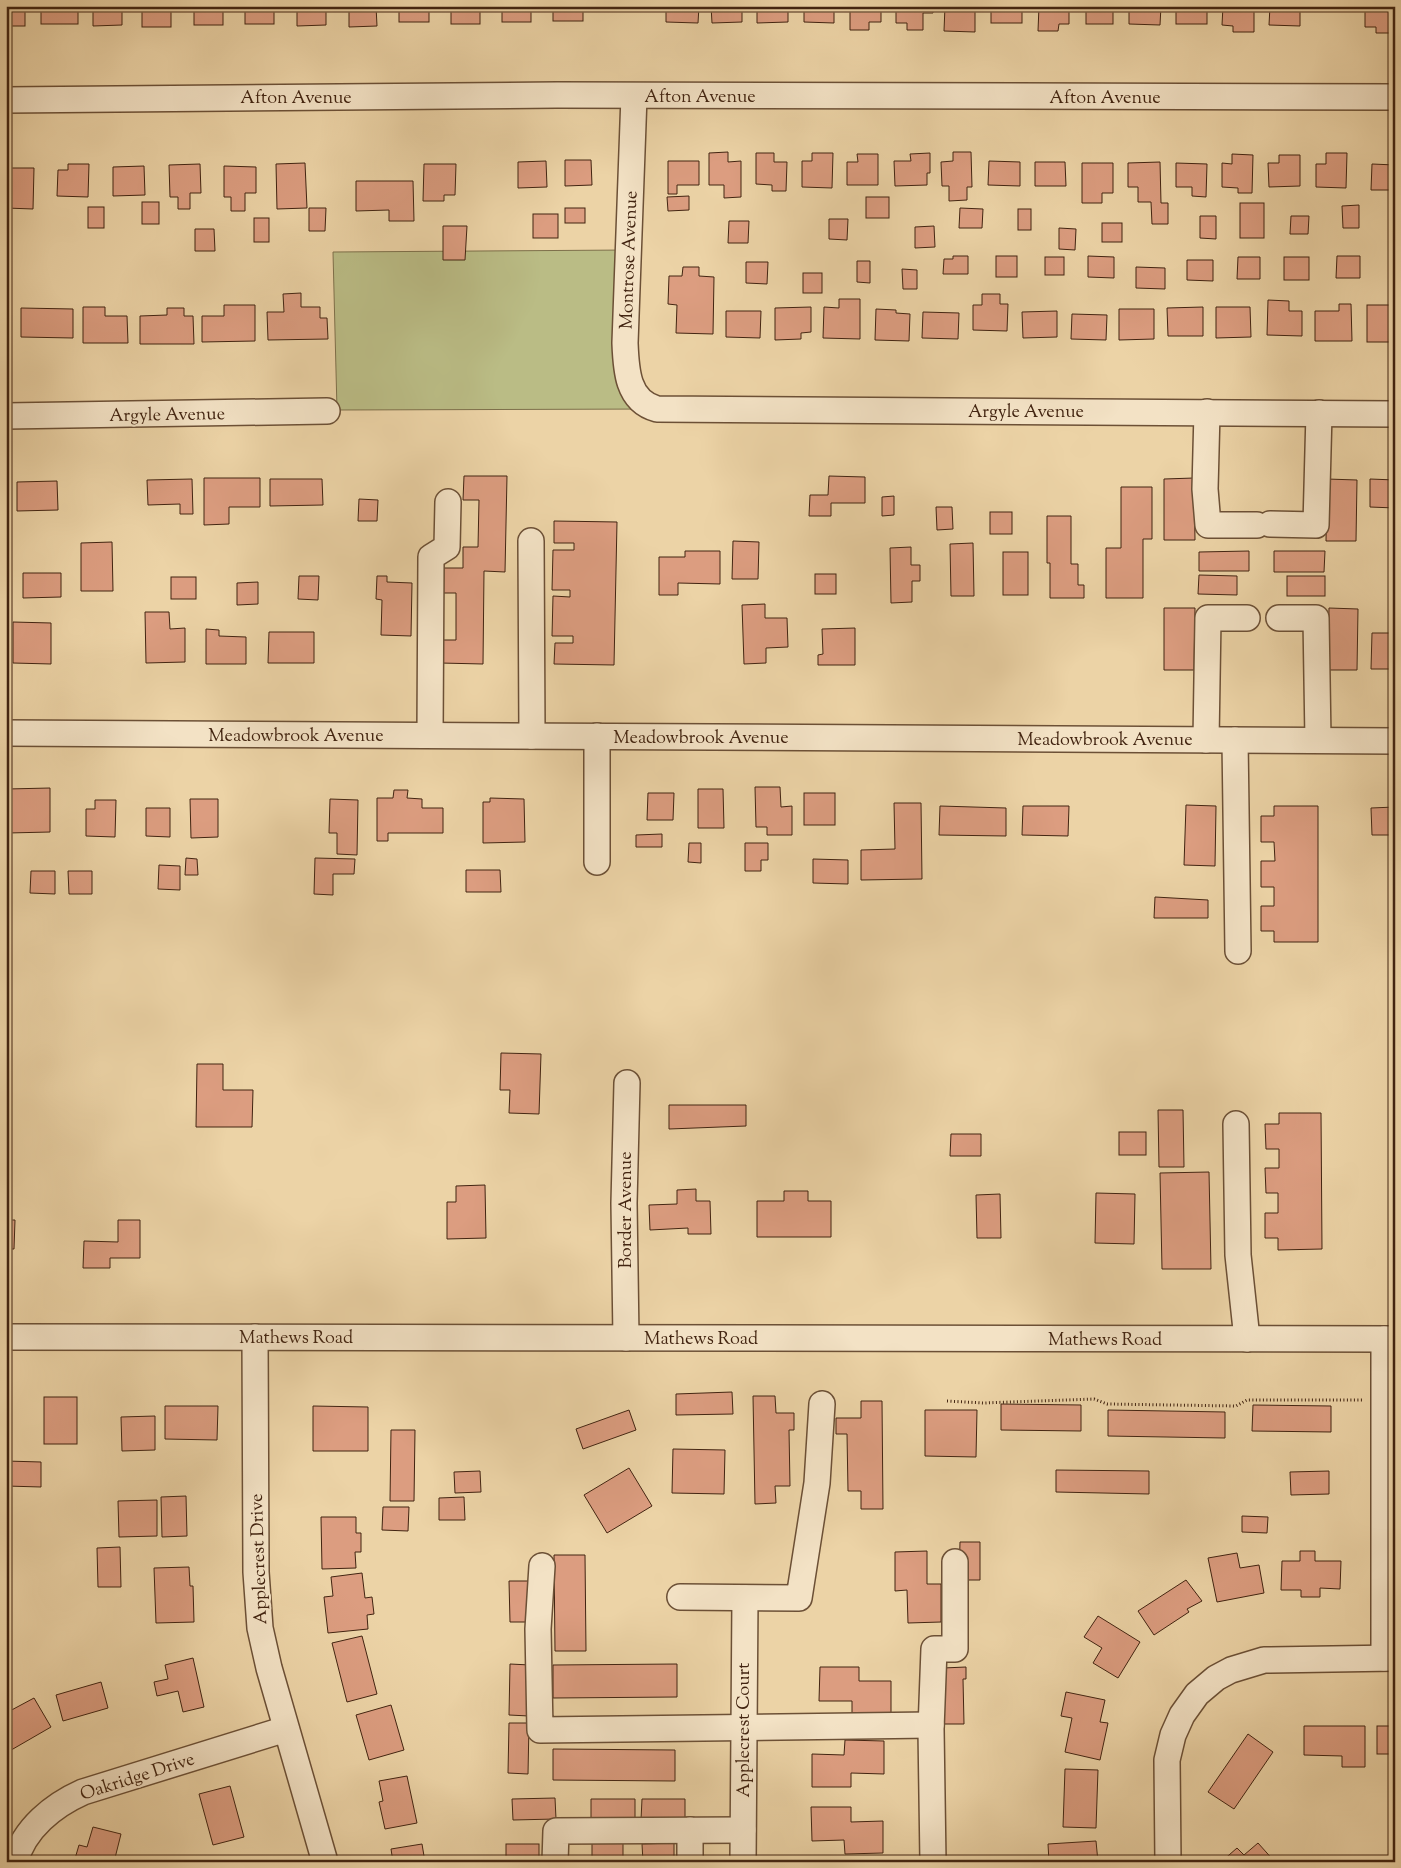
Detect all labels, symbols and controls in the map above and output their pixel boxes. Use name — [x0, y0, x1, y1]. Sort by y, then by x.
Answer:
street label: Afton Avenue — [644, 85, 756, 111]
street label: Afton Avenue — [240, 86, 352, 112]
street label: Afton Avenue — [1049, 86, 1161, 112]
street label: Montrose Avenue — [615, 190, 645, 330]
street label: Argyle Avenue — [968, 400, 1084, 426]
street label: Argyle Avenue — [109, 402, 225, 430]
street label: Meadowbrook Avenue — [208, 724, 384, 750]
street label: Meadowbrook Avenue — [613, 726, 789, 752]
street label: Meadowbrook Avenue — [1017, 728, 1193, 754]
street label: Border Avenue — [614, 1151, 640, 1269]
street label: Mathews Road — [239, 1326, 353, 1352]
street label: Mathews Road — [644, 1327, 758, 1353]
street label: Mathews Road — [1048, 1328, 1162, 1354]
street label: Applecrest Drive — [245, 1493, 275, 1625]
street label: Applecrest Court — [732, 1663, 758, 1797]
street label: Oakridge Drive — [77, 1747, 198, 1809]

